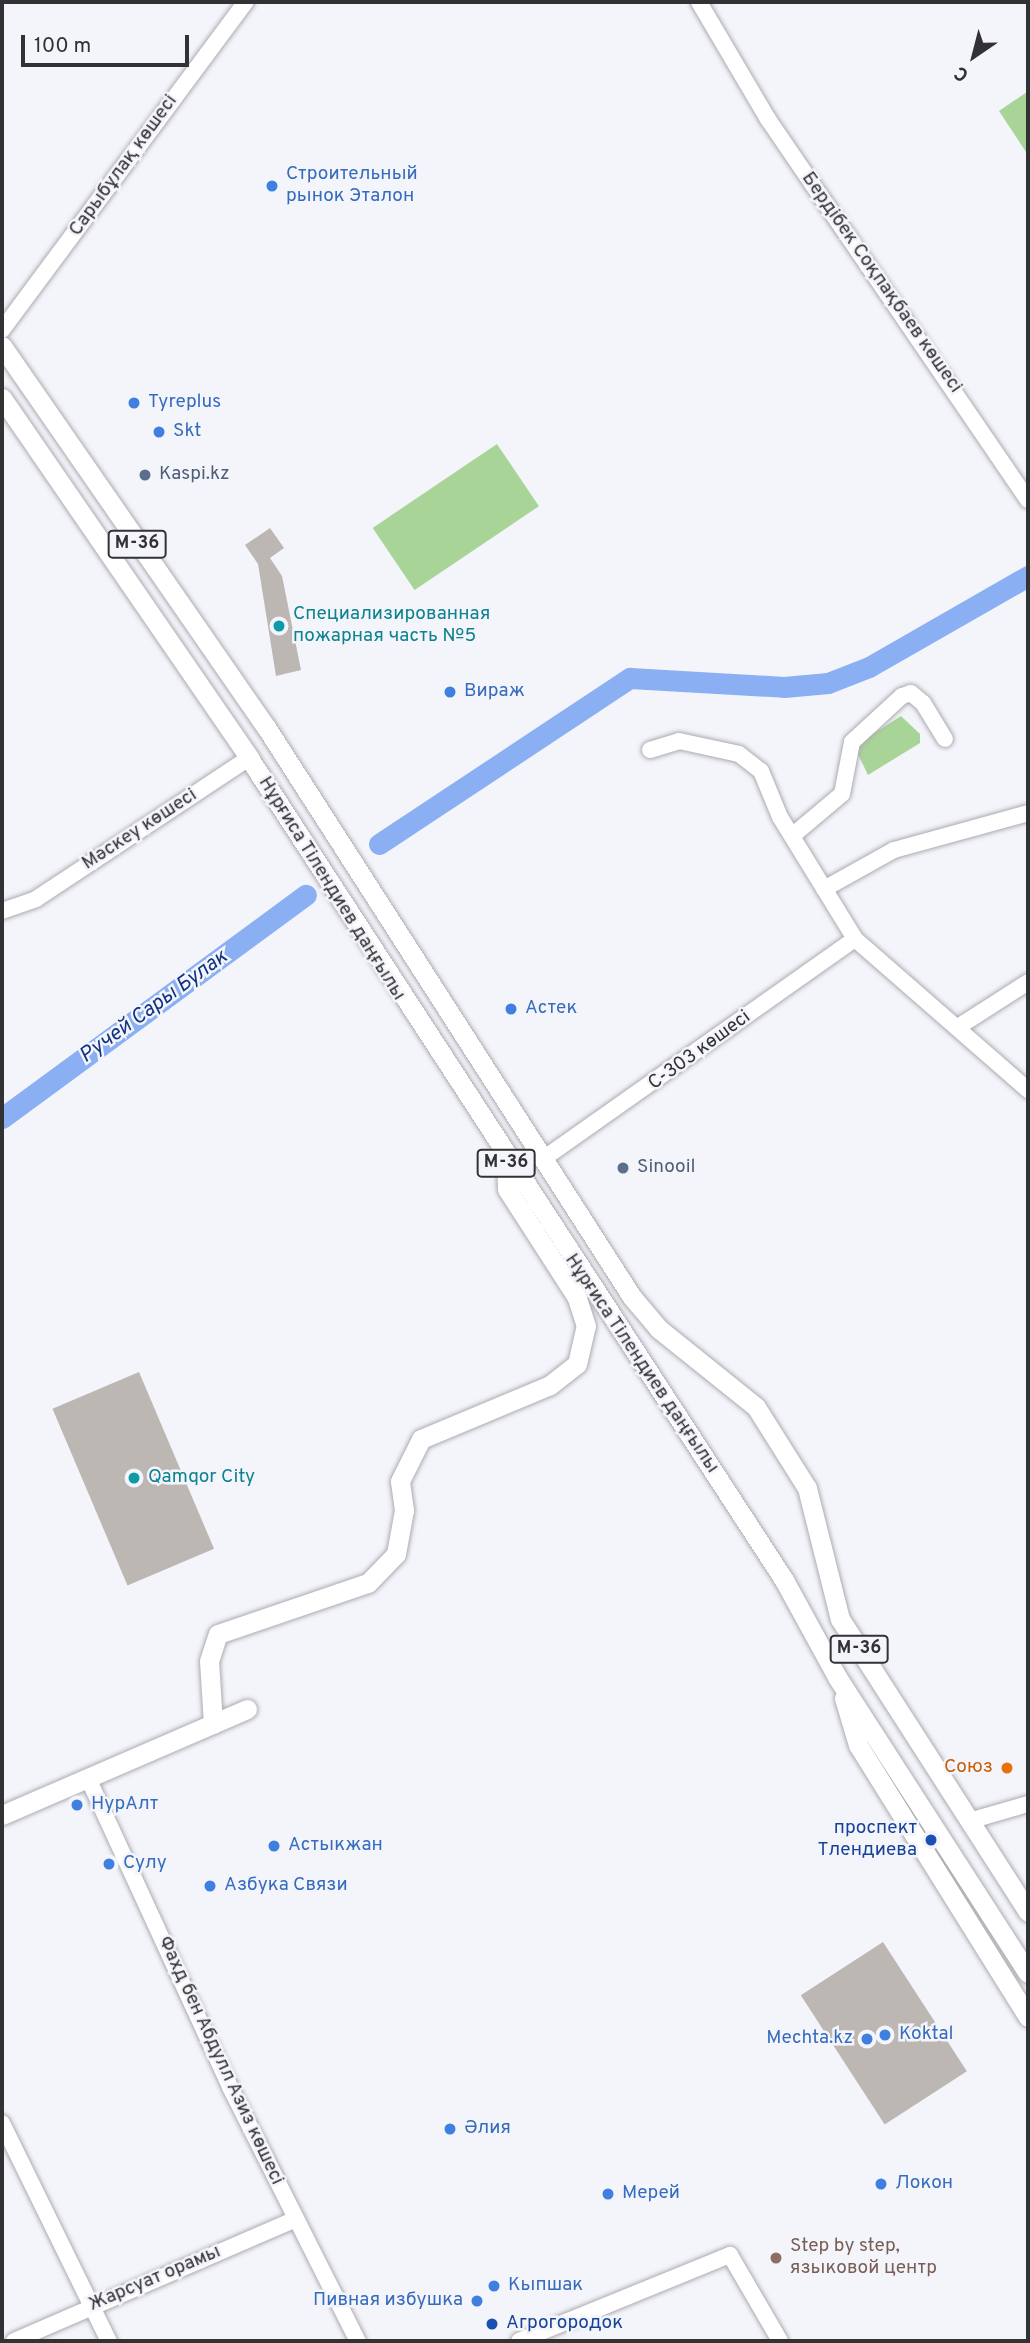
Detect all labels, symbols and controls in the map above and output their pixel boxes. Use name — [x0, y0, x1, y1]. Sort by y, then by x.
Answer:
scale bar — [24, 21, 192, 65]
north arrow — [939, 21, 1009, 91]
text: 100 m — [34, 33, 91, 60]
text: С — [950, 60, 974, 87]
street label: Сарыбұлақ көшесі — [65, 91, 183, 241]
place label: Строительный рынок Эталон — [286, 164, 418, 208]
street label: Бердібек Соқпақбаев көшесі — [796, 168, 966, 398]
marker: Строительный рынок Эталон — [264, 178, 280, 194]
place label: Tyreplus — [148, 392, 221, 414]
marker: Tyreplus — [126, 395, 142, 411]
place label: Skt — [173, 421, 201, 443]
marker: Skt — [151, 424, 167, 440]
place label: Kaspi.kz — [159, 464, 230, 486]
marker: Kaspi.kz — [137, 467, 153, 483]
road number: M-36 — [107, 530, 167, 558]
place label: Специализированная пожарная часть №5 — [293, 604, 490, 648]
marker: Специализированная пожарная часть №5 — [271, 618, 287, 634]
place label: Вираж — [464, 681, 525, 703]
marker: Вираж — [442, 684, 458, 700]
street label: Нұрғиса Тілендиев даңғылы — [252, 773, 410, 1005]
street label: Мәскеу көшесі — [78, 784, 202, 876]
water label: Ручей Сары Булак — [75, 945, 233, 1069]
place label: Астек — [525, 998, 577, 1020]
marker: Астек — [503, 1001, 519, 1017]
street label: С-303 көшесі — [644, 1006, 756, 1096]
road number: M-36 — [476, 1148, 536, 1178]
place label: Sinooil — [637, 1157, 696, 1179]
marker: Sinooil — [615, 1160, 631, 1176]
street label: Нұрғиса Тілендиев даңғылы — [559, 1250, 723, 1478]
place label: Qamqor City — [148, 1467, 255, 1489]
marker: Qamqor City — [126, 1470, 142, 1486]
road number: M-36 — [829, 1634, 889, 1664]
place label: Союз — [944, 1757, 993, 1779]
marker: Союз — [999, 1760, 1015, 1776]
place label: НурАлт — [91, 1794, 158, 1816]
marker: НурАлт — [69, 1797, 85, 1813]
place label: проспект Тлендиева — [818, 1818, 917, 1862]
marker: проспект Тлендиева — [923, 1832, 939, 1848]
place label: Астыкжан — [288, 1835, 383, 1857]
marker: Астыкжан — [266, 1838, 282, 1854]
place label: Сулу — [123, 1853, 167, 1875]
marker: Сулу — [101, 1856, 117, 1872]
place label: Азбука Связи — [224, 1875, 348, 1897]
marker: Азбука Связи — [202, 1878, 218, 1894]
street label: Фахд бен Абдулл Азиз көшесі — [152, 1932, 288, 2190]
place label: Koktal — [899, 2024, 954, 2046]
marker: Koktal — [877, 2027, 893, 2043]
place label: Mechta.kz — [766, 2028, 853, 2050]
marker: Mechta.kz — [859, 2031, 875, 2047]
place label: Әлия — [464, 2118, 511, 2140]
marker: Әлия — [442, 2121, 458, 2137]
place label: Локон — [895, 2173, 953, 2195]
marker: Локон — [873, 2176, 889, 2192]
place label: Мерей — [622, 2183, 680, 2205]
marker: Мерей — [600, 2186, 616, 2202]
place label: Step by step, языковой центр — [790, 2236, 937, 2280]
street label: Жарсуат орамы — [86, 2241, 224, 2317]
marker: Step by step, языковой центр — [768, 2250, 784, 2266]
place label: Кыпшак — [508, 2275, 583, 2297]
marker: Кыпшак — [486, 2278, 502, 2294]
place label: Пивная избушка — [313, 2290, 463, 2312]
marker: Пивная избушка — [469, 2293, 485, 2309]
place label: Агрогородок — [506, 2313, 623, 2335]
marker: Агрогородок — [484, 2316, 500, 2332]

